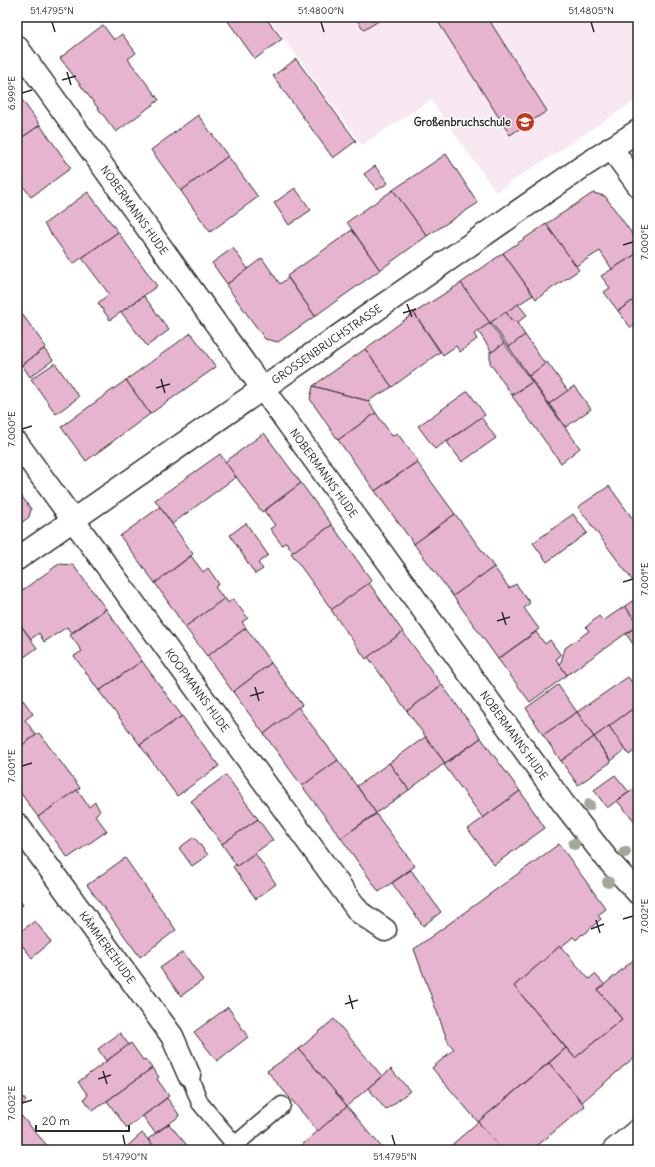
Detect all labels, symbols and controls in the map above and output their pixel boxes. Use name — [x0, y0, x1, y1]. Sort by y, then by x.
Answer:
text: 51.4795°N — [30, 4, 74, 17]
text: 51.4800°N — [298, 4, 344, 17]
text: 51.4805°N — [568, 4, 614, 17]
text: 6.999°E — [5, 76, 18, 110]
school or university icon: Großenbruchschule — [514, 111, 536, 133]
place label: Großenbruchschule — [414, 115, 511, 129]
street label: NOBERMANNS HUDE — [98, 163, 171, 257]
text: 7.000°E — [638, 224, 651, 260]
street label: GROSSENBRUCHSTRASSE — [269, 301, 385, 387]
text: 7.000°E — [5, 411, 18, 447]
street label: NOBERMANNS HUDE — [287, 426, 361, 520]
text: 7.001°E — [638, 562, 651, 596]
street label: KOOPMANNS HUDE — [162, 646, 232, 735]
street label: NOBERMANNS HUDE — [477, 688, 551, 783]
text: 7.001°E — [5, 749, 18, 783]
text: 7.002°E — [638, 898, 651, 933]
street label: KÄMMEREIHUDE — [76, 909, 138, 986]
text: 7.002°E — [5, 1085, 18, 1120]
scale bar — [36, 1107, 129, 1133]
text: 20 m — [42, 1113, 70, 1128]
text: 51.4790°N — [103, 1150, 147, 1163]
text: 51.4795°N — [373, 1150, 417, 1163]

